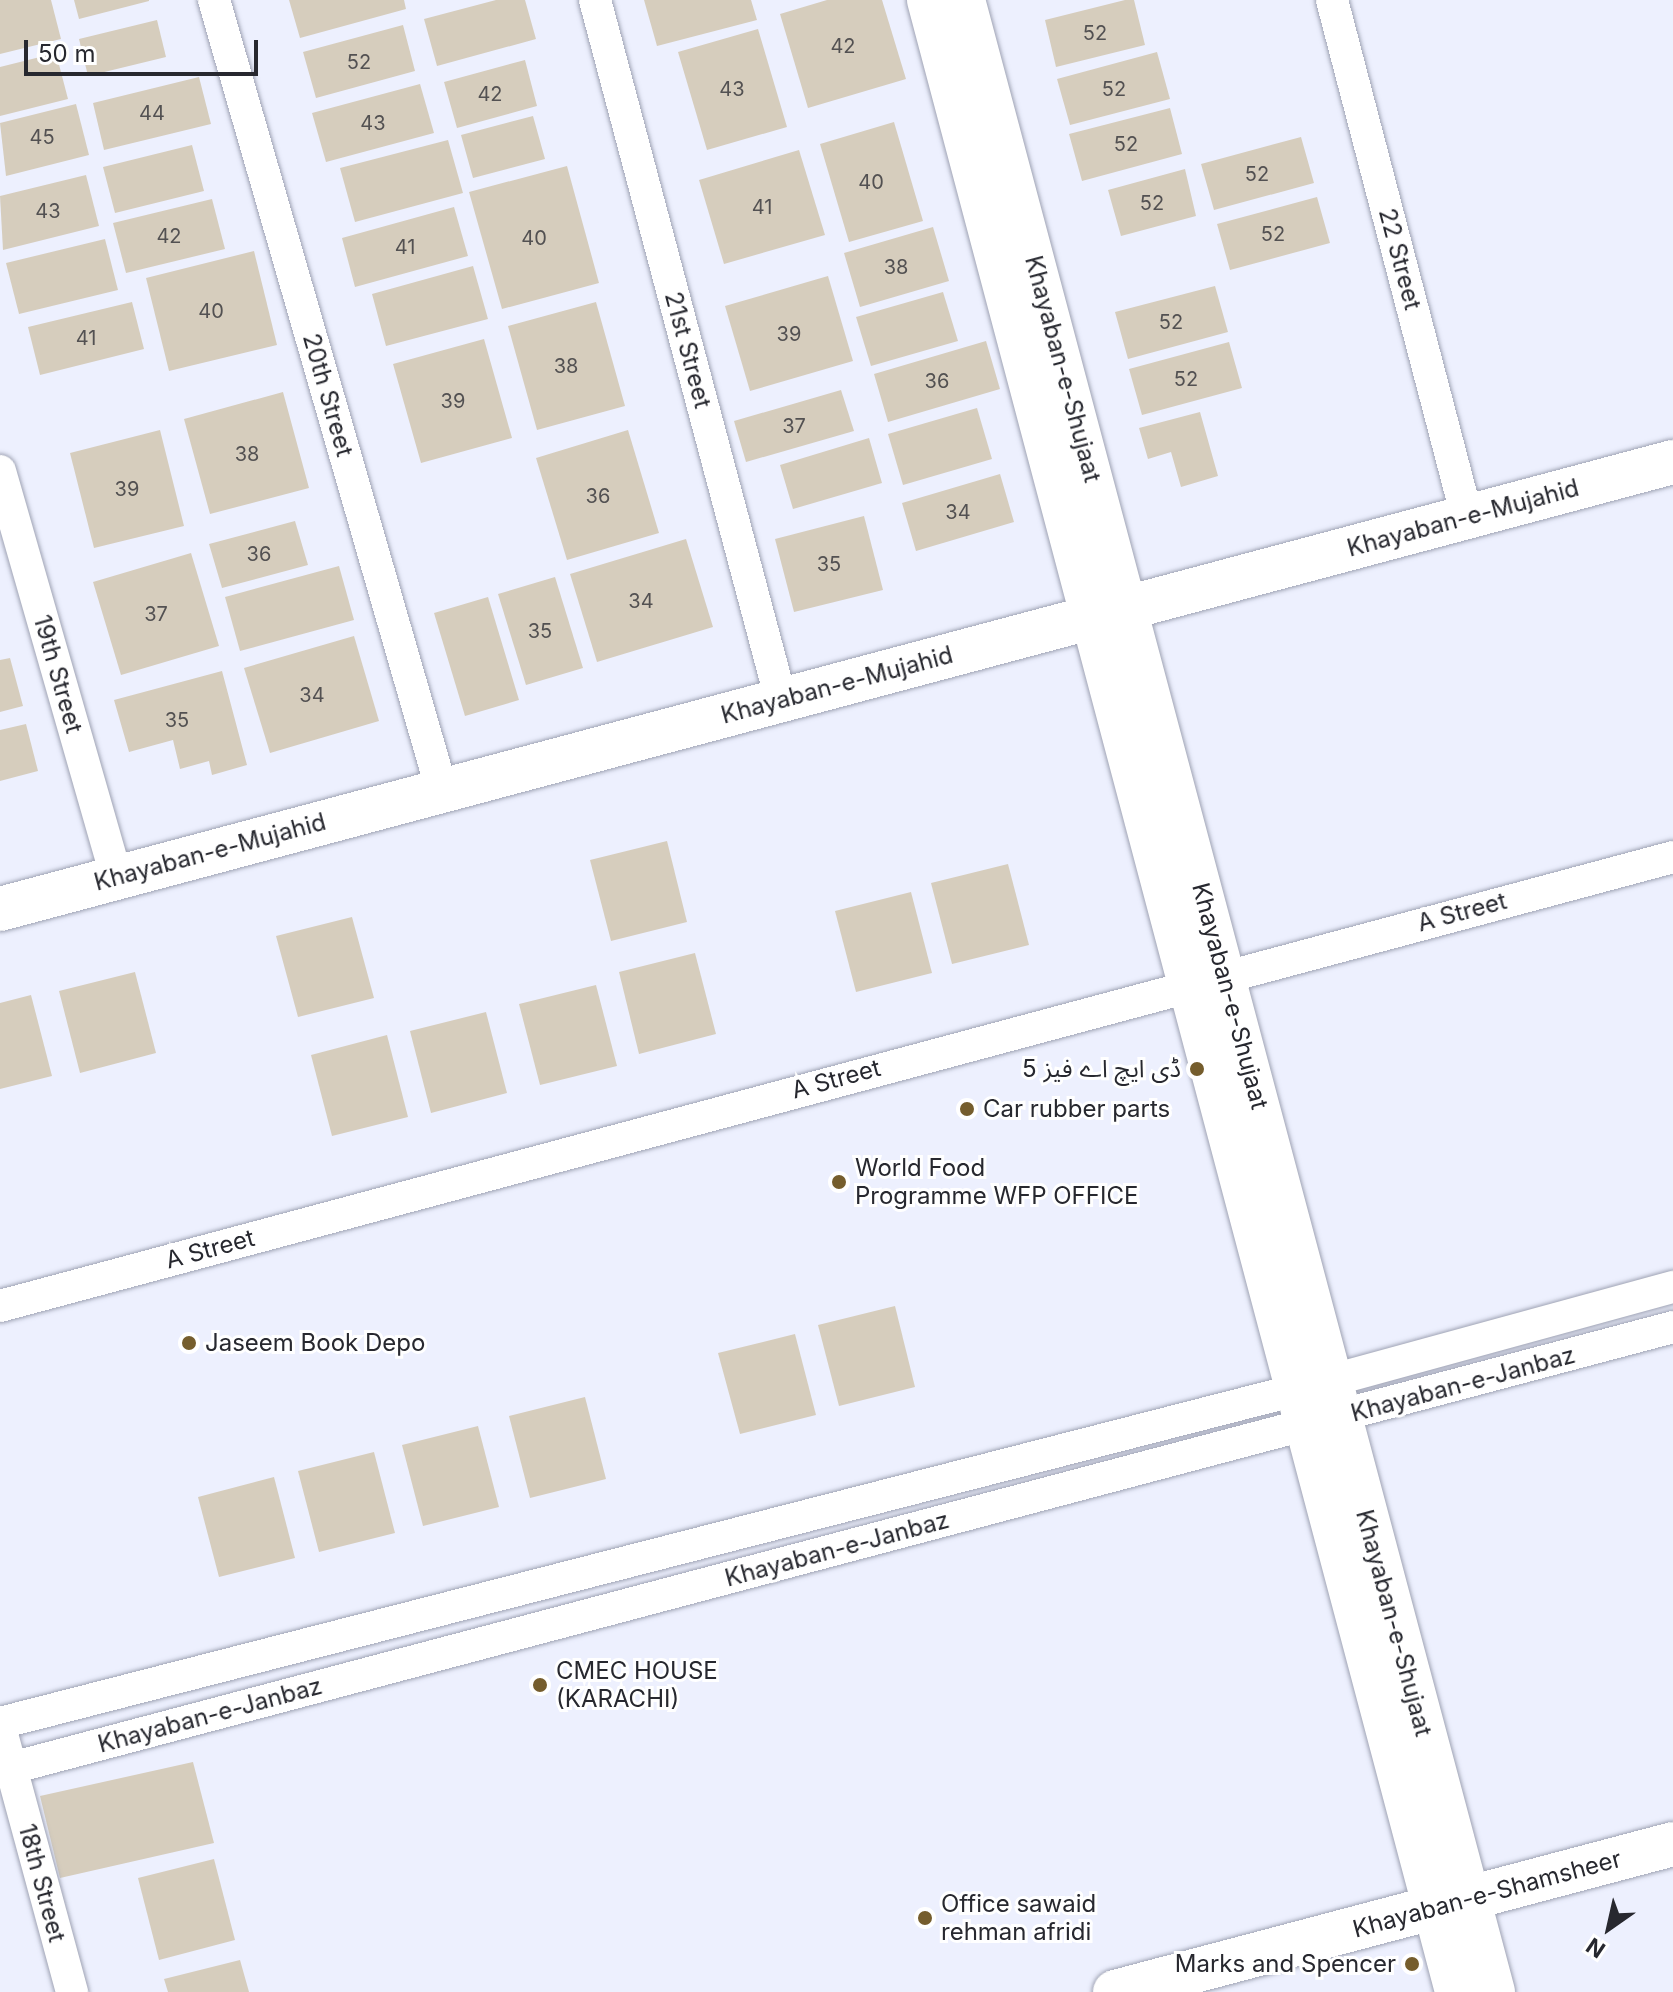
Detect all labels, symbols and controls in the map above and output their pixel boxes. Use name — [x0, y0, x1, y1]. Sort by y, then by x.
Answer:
house number: 52 — [1083, 21, 1107, 45]
scale bar — [28, 24, 262, 74]
house number: 42 — [830, 34, 856, 58]
text: 50 m — [38, 39, 96, 68]
house number: 52 — [347, 50, 371, 74]
house number: 43 — [719, 77, 745, 101]
house number: 52 — [1102, 77, 1126, 101]
house number: 42 — [477, 82, 503, 106]
house number: 44 — [139, 101, 165, 125]
house number: 43 — [360, 111, 386, 135]
house number: 45 — [29, 125, 55, 149]
house number: 52 — [1114, 132, 1138, 156]
house number: 52 — [1245, 162, 1269, 186]
house number: 40 — [858, 170, 884, 194]
house number: 52 — [1140, 191, 1164, 215]
house number: 41 — [752, 195, 772, 219]
house number: 43 — [35, 199, 61, 223]
street label: 22 Street — [1373, 205, 1427, 313]
house number: 52 — [1261, 222, 1285, 246]
house number: 42 — [156, 224, 182, 248]
house number: 40 — [521, 226, 547, 250]
house number: 41 — [395, 235, 415, 259]
street label: Khayaban-e-Shujaat — [1019, 253, 1107, 485]
house number: 38 — [884, 255, 908, 279]
street label: 21st Street — [659, 289, 717, 411]
house number: 40 — [198, 299, 224, 323]
house number: 52 — [1159, 310, 1183, 334]
house number: 39 — [777, 322, 801, 346]
house number: 41 — [76, 326, 96, 350]
street label: 20th Street — [297, 330, 359, 460]
house number: 38 — [554, 354, 578, 378]
house number: 52 — [1174, 367, 1198, 391]
house number: 36 — [925, 369, 949, 393]
house number: 39 — [441, 389, 465, 413]
house number: 37 — [782, 414, 806, 438]
house number: 38 — [235, 442, 259, 466]
street label: Khayaban-e-Mujahid — [1344, 473, 1582, 563]
house number: 39 — [115, 477, 139, 501]
house number: 36 — [586, 484, 610, 508]
house number: 34 — [945, 500, 971, 524]
house number: 36 — [247, 542, 271, 566]
house number: 35 — [817, 552, 841, 576]
house number: 34 — [628, 589, 654, 613]
house number: 37 — [144, 602, 168, 626]
street label: 19th Street — [27, 612, 89, 736]
house number: 35 — [528, 619, 552, 643]
street label: Khayaban-e-Mujahid — [718, 640, 956, 730]
house number: 34 — [299, 683, 325, 707]
house number: 35 — [165, 708, 189, 732]
street label: Khayaban-e-Mujahid — [91, 807, 329, 897]
street label: Khayaban-e-Shujaat — [1186, 880, 1274, 1112]
street label: A Street — [1414, 886, 1510, 938]
street label: A Street — [788, 1053, 884, 1105]
place label: 5 ڈی ایچ اے فیز — [1022, 1055, 1181, 1083]
marker: 5 ڈی ایچ اے فیز — [1188, 1060, 1206, 1078]
place label: Car rubber parts — [983, 1095, 1170, 1123]
marker: Car rubber parts — [958, 1100, 976, 1118]
place label: World Food Programme WFP OFFICE — [855, 1154, 1138, 1210]
marker: World Food Programme WFP OFFICE — [830, 1173, 848, 1191]
street label: A Street — [162, 1223, 258, 1275]
place label: Jaseem Book Depo — [205, 1329, 425, 1357]
marker: Jaseem Book Depo — [180, 1334, 198, 1352]
street label: Khayaban-e-Janbaz — [1348, 1340, 1578, 1428]
street label: Khayaban-e-Janbaz — [722, 1505, 952, 1593]
street label: Khayaban-e-Shujaat — [1350, 1507, 1438, 1739]
place label: CMEC HOUSE (KARACHI) — [556, 1657, 718, 1713]
street label: Khayaban-e-Janbaz — [95, 1671, 325, 1759]
marker: CMEC HOUSE (KARACHI) — [531, 1676, 549, 1694]
street label: 18th Street — [12, 1821, 72, 1945]
street label: Khayaban-e-Shamsheer — [1350, 1844, 1624, 1944]
north arrow — [1569, 1888, 1649, 1968]
place label: Office sawaid rehman afridi — [941, 1890, 1096, 1946]
marker: Office sawaid rehman afridi — [916, 1909, 934, 1927]
text: N — [1581, 1932, 1610, 1963]
place label: Marks and Spencer — [1175, 1950, 1396, 1978]
marker: Marks and Spencer — [1403, 1955, 1421, 1973]

